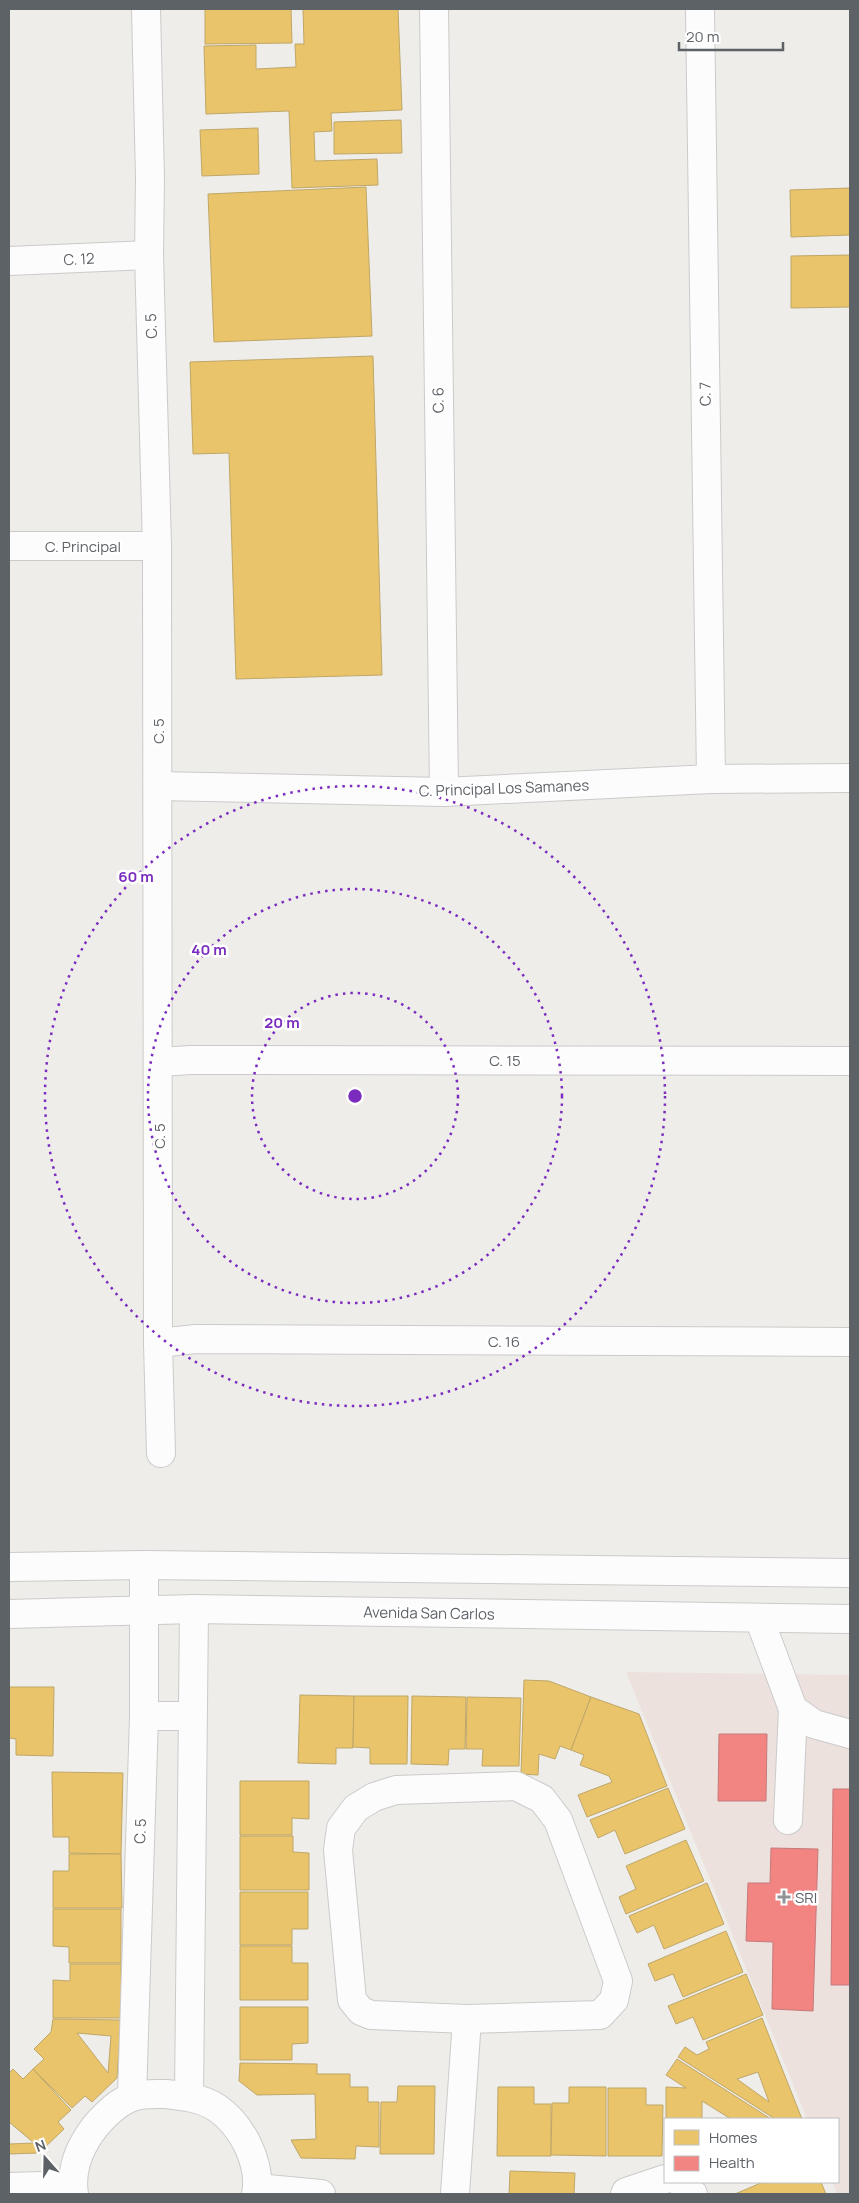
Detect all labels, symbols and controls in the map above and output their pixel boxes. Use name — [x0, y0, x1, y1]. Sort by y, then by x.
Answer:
scale bar — [679, 20, 783, 52]
text: 20 m — [686, 26, 719, 47]
street label: C. 12 — [63, 248, 95, 270]
street label: C. 5 — [140, 313, 162, 339]
street label: C. 7 — [694, 382, 716, 406]
street label: C. 6 — [427, 387, 449, 413]
street label: C. Principal — [45, 536, 121, 557]
street label: C. 5 — [148, 718, 169, 744]
street label: C. Principal Los Samanes — [418, 775, 590, 801]
text: 60 m — [118, 866, 154, 887]
text: 40 m — [191, 939, 227, 960]
text: 20 m — [264, 1012, 300, 1033]
street label: C. 15 — [489, 1050, 521, 1071]
centre of rings — [346, 1087, 364, 1105]
street label: C. 5 — [149, 1123, 170, 1149]
street label: C. 16 — [488, 1331, 520, 1352]
street label: Avenida San Carlos — [363, 1601, 495, 1625]
street label: C. 5 — [129, 1818, 151, 1844]
place label: SRI — [795, 1887, 817, 1908]
marker: SRI — [777, 1890, 791, 1904]
legend — [664, 2118, 839, 2183]
text: Homes — [709, 2127, 758, 2148]
north arrow — [20, 2133, 70, 2183]
text: N — [32, 2135, 48, 2156]
text: Health — [709, 2152, 755, 2173]

